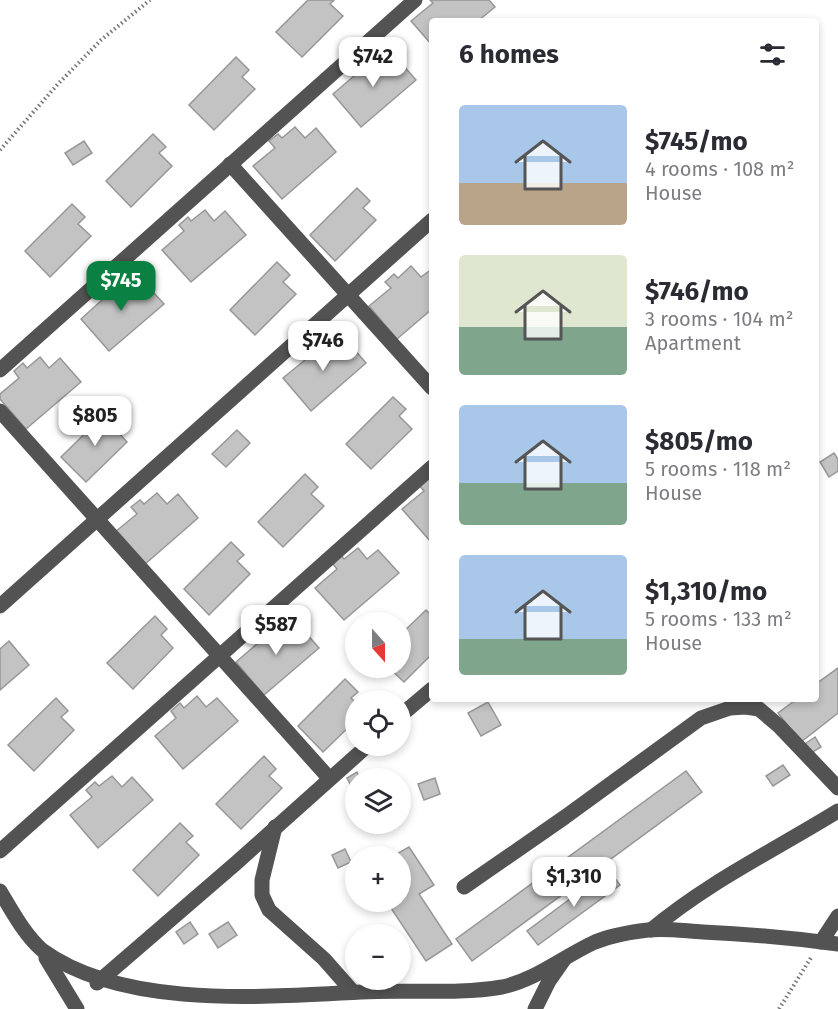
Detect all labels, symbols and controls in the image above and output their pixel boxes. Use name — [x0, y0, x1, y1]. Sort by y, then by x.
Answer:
pin: $742 — [337, 37, 409, 88]
icon: filters — [756, 38, 789, 71]
text: 6 homes — [459, 39, 559, 70]
text: $742 — [353, 44, 393, 68]
text: $745/mo — [645, 126, 748, 157]
icon: home — [507, 129, 579, 201]
text: 4 rooms · 108 m² — [645, 157, 794, 181]
text: House — [645, 181, 702, 205]
pin: $745 — [85, 261, 157, 312]
text: $745 — [101, 268, 141, 292]
text: $746/mo — [645, 276, 749, 307]
icon: home — [507, 279, 579, 351]
text: 3 rooms · 104 m² — [645, 307, 793, 331]
pin: $746 — [287, 321, 359, 372]
text: $746 — [302, 328, 344, 352]
text: Apartment — [645, 331, 741, 355]
pin: $805 — [59, 396, 131, 447]
text: $805 — [72, 403, 118, 427]
text: $805/mo — [645, 426, 753, 457]
icon: home — [507, 429, 579, 501]
text: 5 rooms · 118 m² — [645, 457, 791, 481]
text: House — [645, 481, 702, 505]
text: $1,310/mo — [645, 576, 767, 607]
icon: home — [507, 579, 579, 651]
pin: $587 — [240, 605, 312, 656]
text: 5 rooms · 133 m² — [645, 607, 792, 631]
text: $587 — [255, 612, 297, 636]
north arrow — [345, 612, 411, 678]
map controls — [345, 612, 411, 990]
text: House — [645, 631, 702, 655]
button: locate — [345, 690, 411, 756]
button: layers — [345, 768, 411, 834]
button: + — [345, 846, 411, 912]
pin: $1,310 — [525, 857, 623, 908]
text: $1,310 — [546, 864, 602, 888]
button: − — [345, 924, 411, 990]

